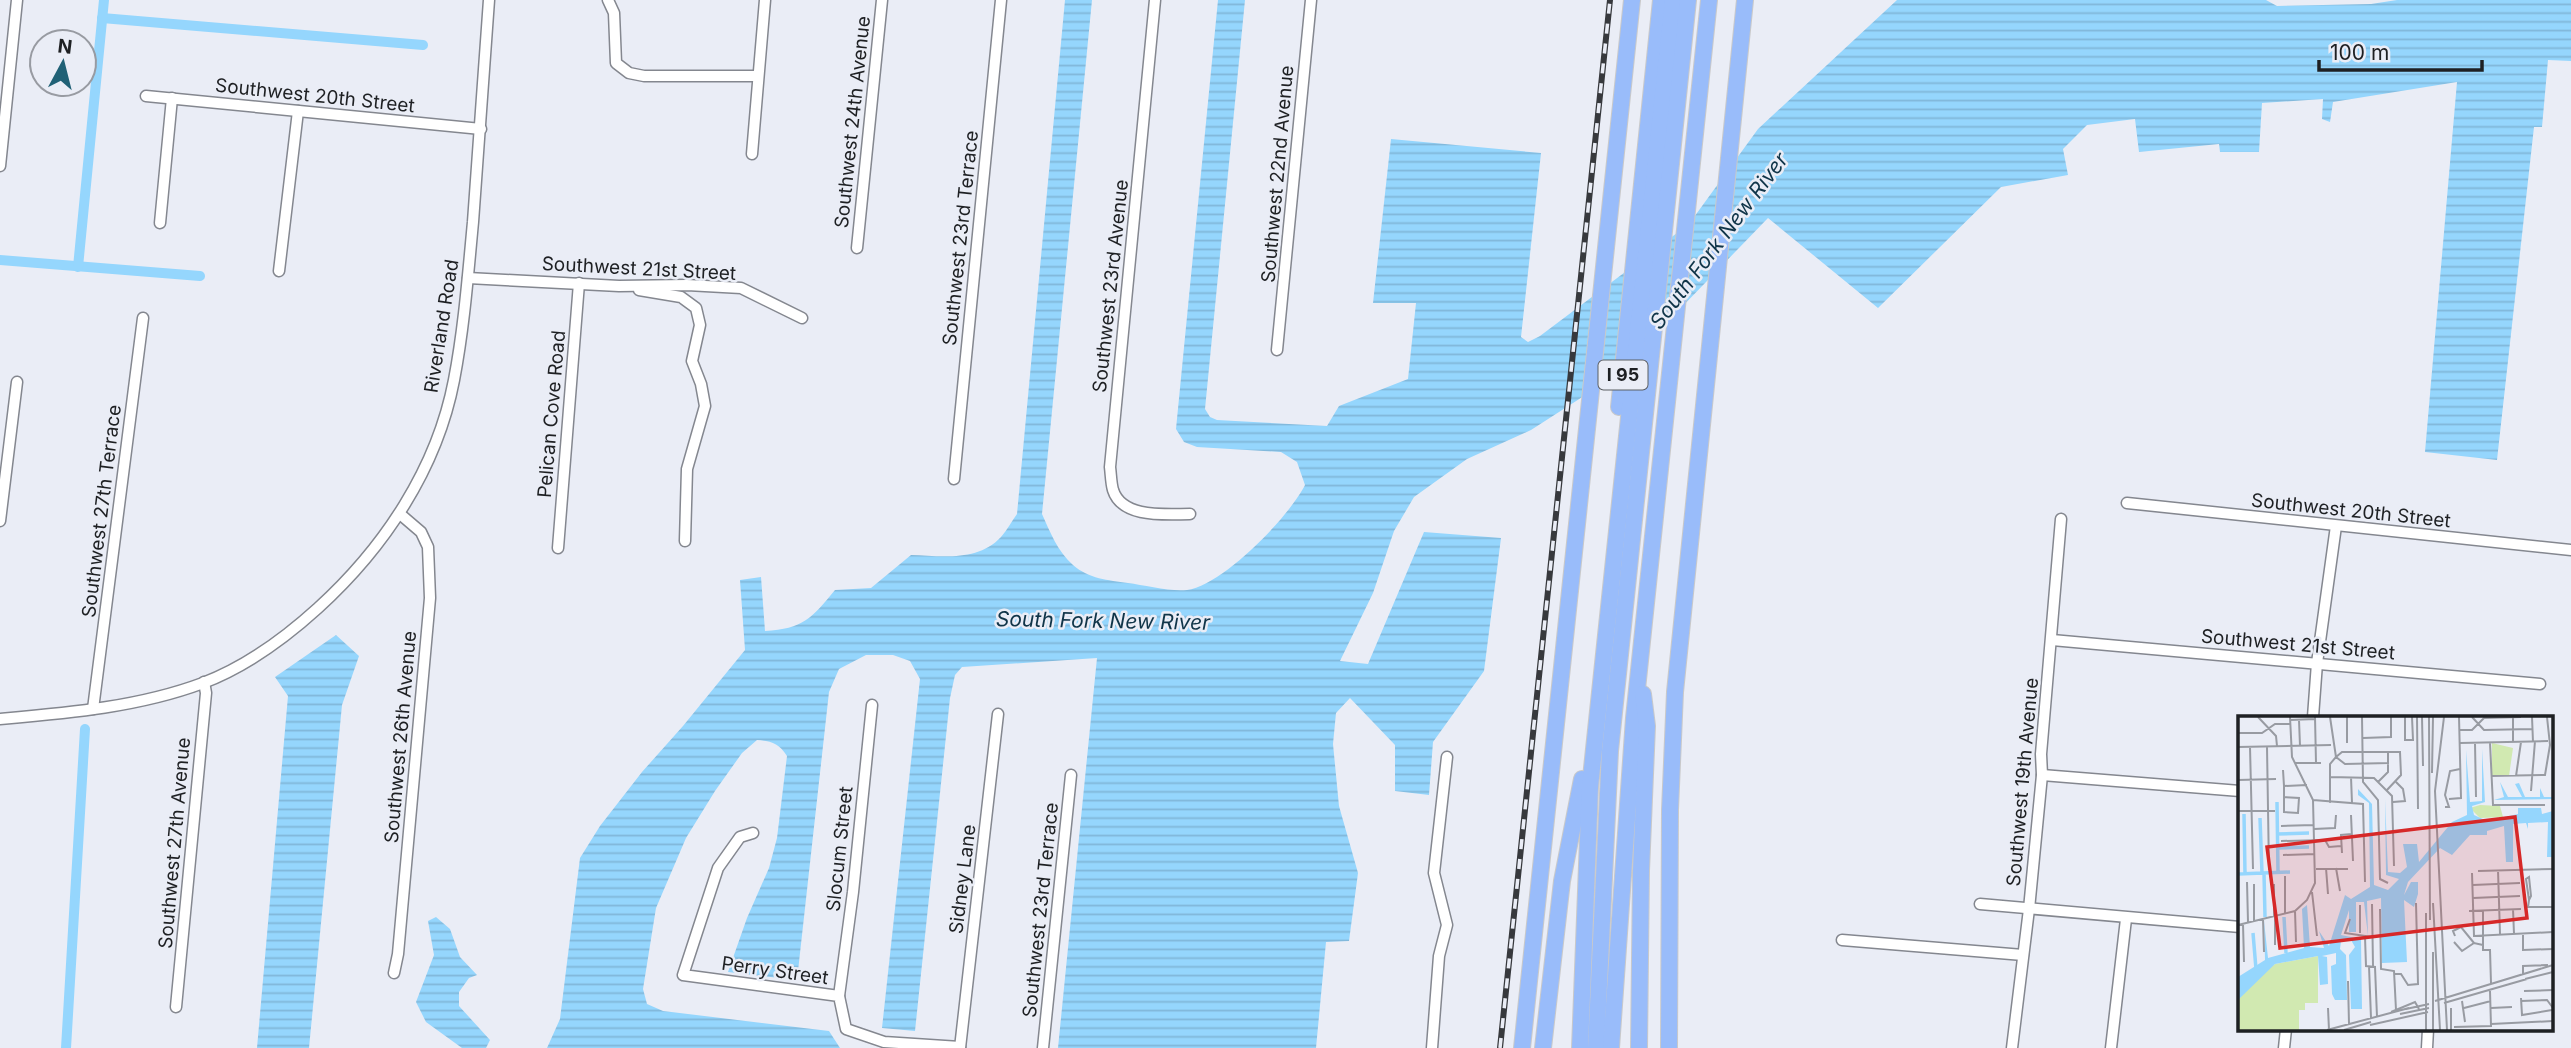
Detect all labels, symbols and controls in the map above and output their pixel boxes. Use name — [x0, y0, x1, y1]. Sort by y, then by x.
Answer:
street label: Southwest 24th Avenue — [830, 15, 875, 229]
north arrow — [28, 28, 98, 98]
scale bar — [2319, 28, 2482, 72]
text: N — [56, 34, 74, 59]
text: 100 m — [2330, 40, 2389, 65]
street label: Southwest 22nd Avenue — [1257, 64, 1298, 284]
street label: Southwest 20th Street — [214, 74, 416, 117]
street label: Southwest 23rd Terrace — [938, 129, 983, 347]
water label: South Fork New River — [1644, 147, 1794, 334]
street label: Southwest 23rd Avenue — [1088, 178, 1133, 394]
street label: Southwest 21st Street — [541, 252, 737, 285]
street label: Riverland Road — [420, 258, 463, 395]
street label: Pelican Cove Road — [533, 329, 570, 499]
road number: I 95 — [1598, 360, 1648, 390]
street label: Southwest 27th Terrace — [77, 403, 126, 619]
street label: Southwest 20th Street — [2250, 489, 2452, 532]
water label: South Fork New River — [996, 606, 1211, 635]
street label: Southwest 21st Street — [2200, 625, 2396, 664]
street label: Southwest 26th Avenue — [380, 630, 421, 844]
street label: Southwest 19th Avenue — [2002, 677, 2043, 887]
inset map — [2238, 716, 2554, 1030]
street label: Southwest 27th Avenue — [154, 736, 195, 950]
street label: Slocum Street — [821, 785, 858, 913]
street label: Southwest 23rd Terrace — [1018, 801, 1063, 1019]
street label: Sidney Lane — [944, 823, 981, 935]
street label: Perry Street — [720, 952, 830, 989]

